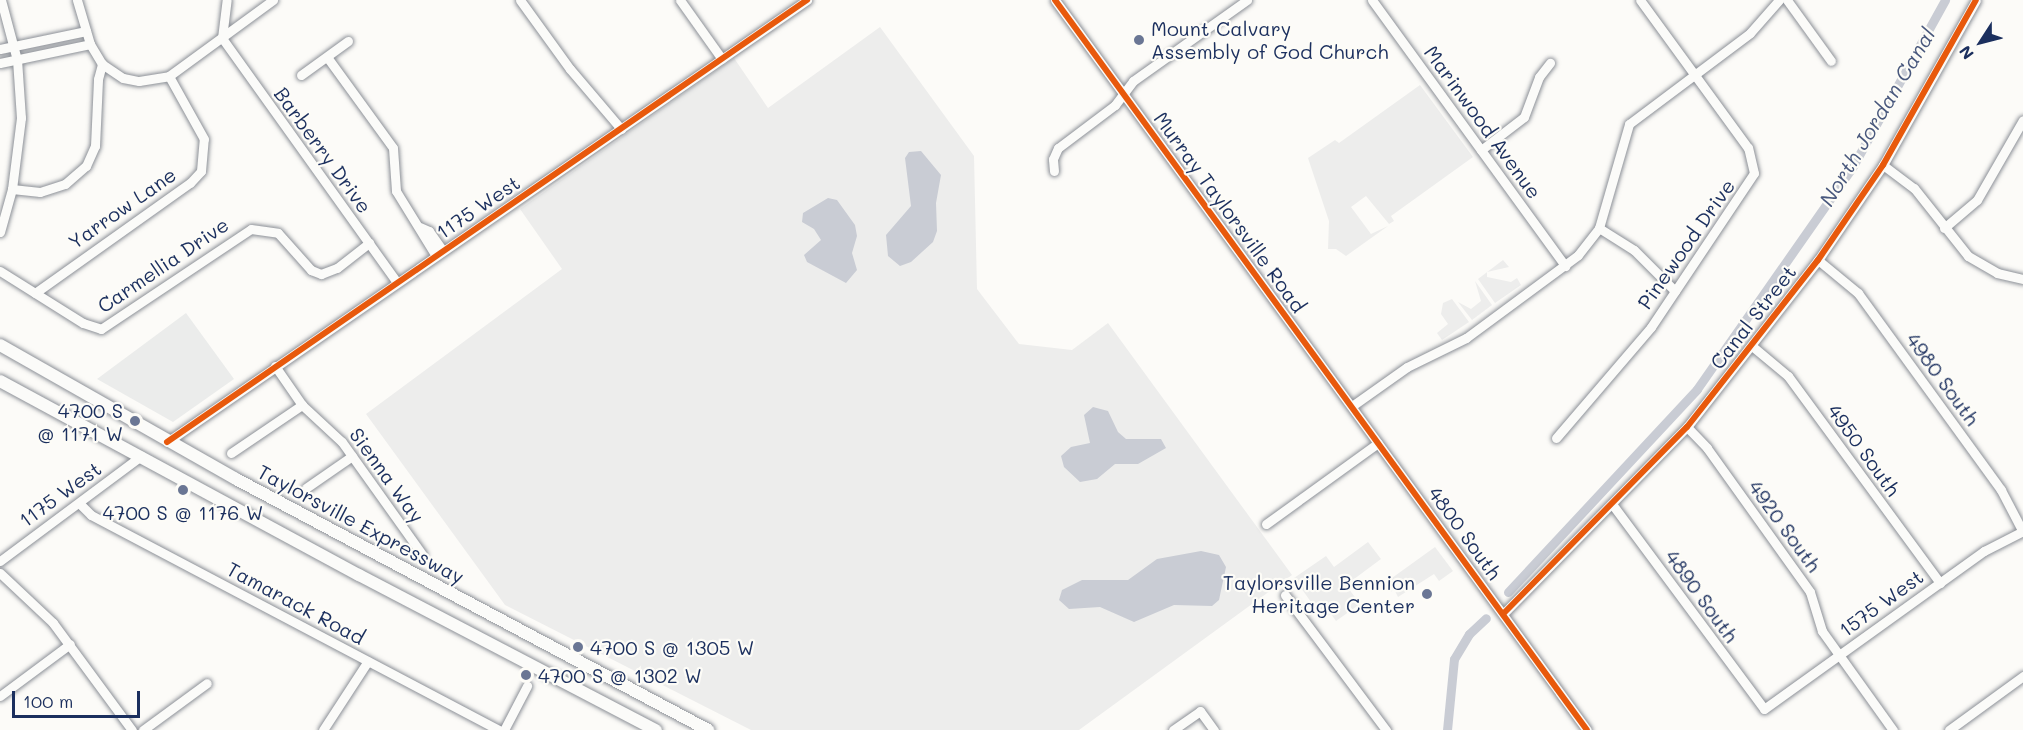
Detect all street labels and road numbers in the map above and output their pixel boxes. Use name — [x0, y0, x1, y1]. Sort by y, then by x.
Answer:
street label: Marinwood Avenue — [1419, 41, 1547, 203]
street label: Barberry Drive — [269, 82, 377, 218]
street label: Murray Taylorsville Road — [1149, 107, 1311, 317]
street label: Yarrow Lane — [64, 162, 180, 254]
street label: 1175 West — [432, 170, 524, 244]
street label: Pinewood Drive — [1632, 174, 1740, 314]
street label: Carmellia Drive — [93, 212, 233, 318]
street label: Canal Street — [1705, 260, 1801, 374]
street label: 4980 South — [1901, 328, 1985, 430]
street label: 4950 South — [1823, 399, 1905, 501]
street label: Sienna Way — [345, 423, 429, 527]
street label: 1175 West — [14, 456, 106, 532]
street label: Taylorsville Expressway — [254, 459, 468, 589]
street label: 4920 South — [1744, 475, 1826, 577]
street label: 4800 South — [1423, 482, 1507, 584]
street label: 4890 South — [1660, 545, 1744, 647]
street label: Tamarack Road — [223, 556, 369, 650]
street label: 1575 West — [1834, 564, 1928, 642]

